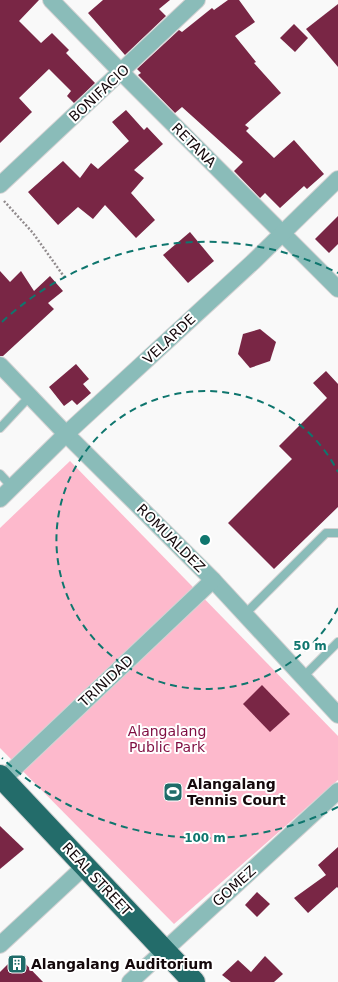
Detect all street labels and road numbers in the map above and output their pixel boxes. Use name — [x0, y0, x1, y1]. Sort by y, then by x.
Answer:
street label: BONIFACIO — [66, 61, 132, 125]
street label: RETANA — [169, 120, 220, 171]
street label: VELARDE — [140, 311, 198, 367]
street label: ROMUALDEZ — [134, 501, 208, 575]
street label: TRINIDAD — [75, 652, 136, 711]
street label: REAL STREET — [59, 839, 135, 919]
street label: GOMEZ — [209, 863, 259, 909]

